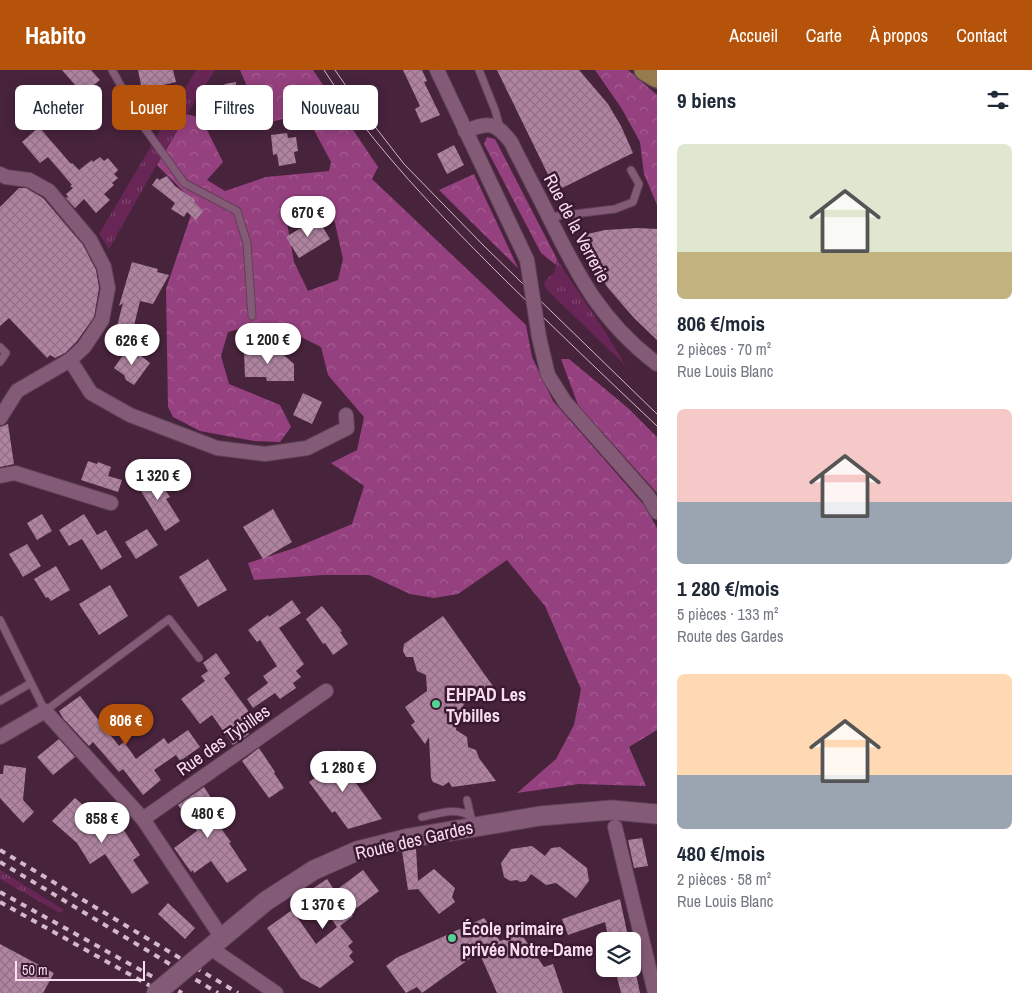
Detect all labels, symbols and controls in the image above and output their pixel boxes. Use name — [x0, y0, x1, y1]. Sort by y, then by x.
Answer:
text: Habito — [25, 19, 86, 51]
text: Accueil — [729, 23, 778, 48]
text: Carte — [806, 23, 842, 48]
text: À propos — [870, 23, 928, 48]
text: Contact — [956, 23, 1007, 48]
chip: Acheter — [15, 85, 102, 130]
chip: Louer — [112, 85, 186, 130]
chip: Filtres — [196, 85, 273, 130]
chip: Nouveau — [283, 85, 378, 130]
text: 9 biens — [677, 86, 736, 115]
icon: filters — [984, 86, 1012, 114]
street label: Rue de la Verrerie — [538, 169, 616, 287]
icon: home — [800, 176, 890, 266]
pin: 670 € — [273, 196, 343, 238]
text: 670 € — [292, 201, 324, 223]
text: 806 €/mois — [677, 309, 765, 338]
pin: 1 200 € — [222, 322, 314, 365]
pin: 626 € — [97, 324, 167, 366]
text: 1 200 € — [246, 328, 290, 350]
text: 626 € — [116, 329, 148, 351]
text: 2 pièces · 70 m² — [677, 338, 771, 360]
text: Rue Louis Blanc — [677, 360, 773, 382]
icon: home — [800, 441, 890, 531]
pin: 1 320 € — [112, 458, 204, 501]
text: 1 320 € — [136, 464, 180, 486]
text: 1 280 €/mois — [677, 574, 779, 603]
text: 5 pièces · 133 m² — [677, 603, 778, 625]
text: Route des Gardes — [677, 625, 783, 647]
place label: EHPAD Les Tybilles — [446, 682, 526, 728]
marker: EHPAD Les Tybilles — [430, 698, 442, 710]
street label: Rue des Tybilles — [171, 699, 275, 781]
pin: 806 € — [91, 704, 161, 746]
icon: home — [800, 706, 890, 796]
text: 806 € — [110, 709, 142, 731]
pin: 1 280 € — [297, 750, 389, 793]
text: 1 280 € — [321, 756, 365, 778]
pin: 480 € — [173, 796, 243, 839]
pin: 858 € — [67, 802, 137, 844]
text: 480 € — [192, 802, 224, 824]
text: 858 € — [86, 807, 118, 829]
street label: Route des Gardes — [353, 814, 475, 866]
text: 480 €/mois — [677, 839, 765, 868]
text: 2 pièces · 58 m² — [677, 868, 771, 890]
pin: 1 370 € — [277, 888, 369, 930]
text: Rue Louis Blanc — [677, 890, 773, 912]
text: 1 370 € — [301, 893, 345, 915]
place label: École primaire privée Notre-Dame — [462, 916, 593, 962]
marker: École primaire privée Notre-Dame — [446, 932, 458, 944]
map controls — [596, 932, 641, 977]
button: layers — [596, 932, 641, 977]
scale bar — [15, 958, 145, 981]
text: 50 m — [22, 961, 48, 979]

